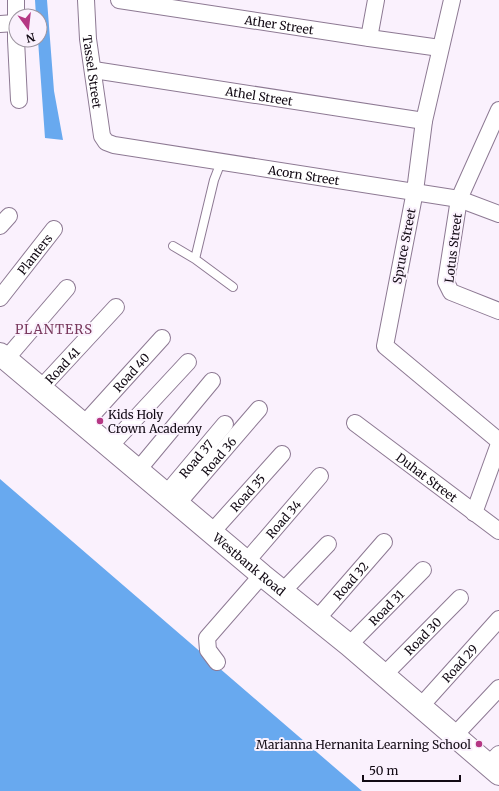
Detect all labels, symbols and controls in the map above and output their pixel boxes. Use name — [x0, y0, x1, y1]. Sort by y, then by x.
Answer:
north arrow — [8, 8, 48, 48]
street label: Ather Street — [243, 12, 315, 37]
text: N — [24, 30, 37, 46]
street label: Tassel Street — [80, 34, 105, 109]
street label: Athel Street — [223, 83, 294, 108]
street label: Acorn Street — [266, 162, 341, 188]
street label: Spruce Street — [389, 207, 419, 285]
street label: Lotus Street — [441, 212, 465, 284]
street label: Planters — [14, 231, 55, 277]
district label: PLANTERS — [15, 321, 93, 338]
street label: Road 41 — [42, 344, 83, 386]
street label: Road 40 — [110, 350, 153, 395]
place label: Kids Holy Crown Academy — [108, 407, 202, 436]
marker: Kids Holy Crown Academy — [95, 416, 105, 426]
street label: Road 36 — [198, 434, 239, 478]
street label: Road 37 — [176, 436, 216, 481]
street label: Duhat Street — [393, 449, 461, 505]
street label: Road 35 — [227, 471, 268, 514]
street label: Road 34 — [262, 496, 304, 541]
street label: Westbank Road — [209, 529, 289, 598]
street label: Road 32 — [330, 558, 371, 603]
street label: Road 31 — [365, 586, 407, 628]
street label: Road 30 — [401, 614, 444, 658]
street label: Road 29 — [438, 641, 480, 685]
place label: Marianna Hernanita Learning School — [256, 737, 471, 752]
marker: Marianna Hernanita Learning School — [474, 739, 484, 749]
scale bar — [363, 757, 460, 783]
text: 50 m — [369, 763, 398, 778]

